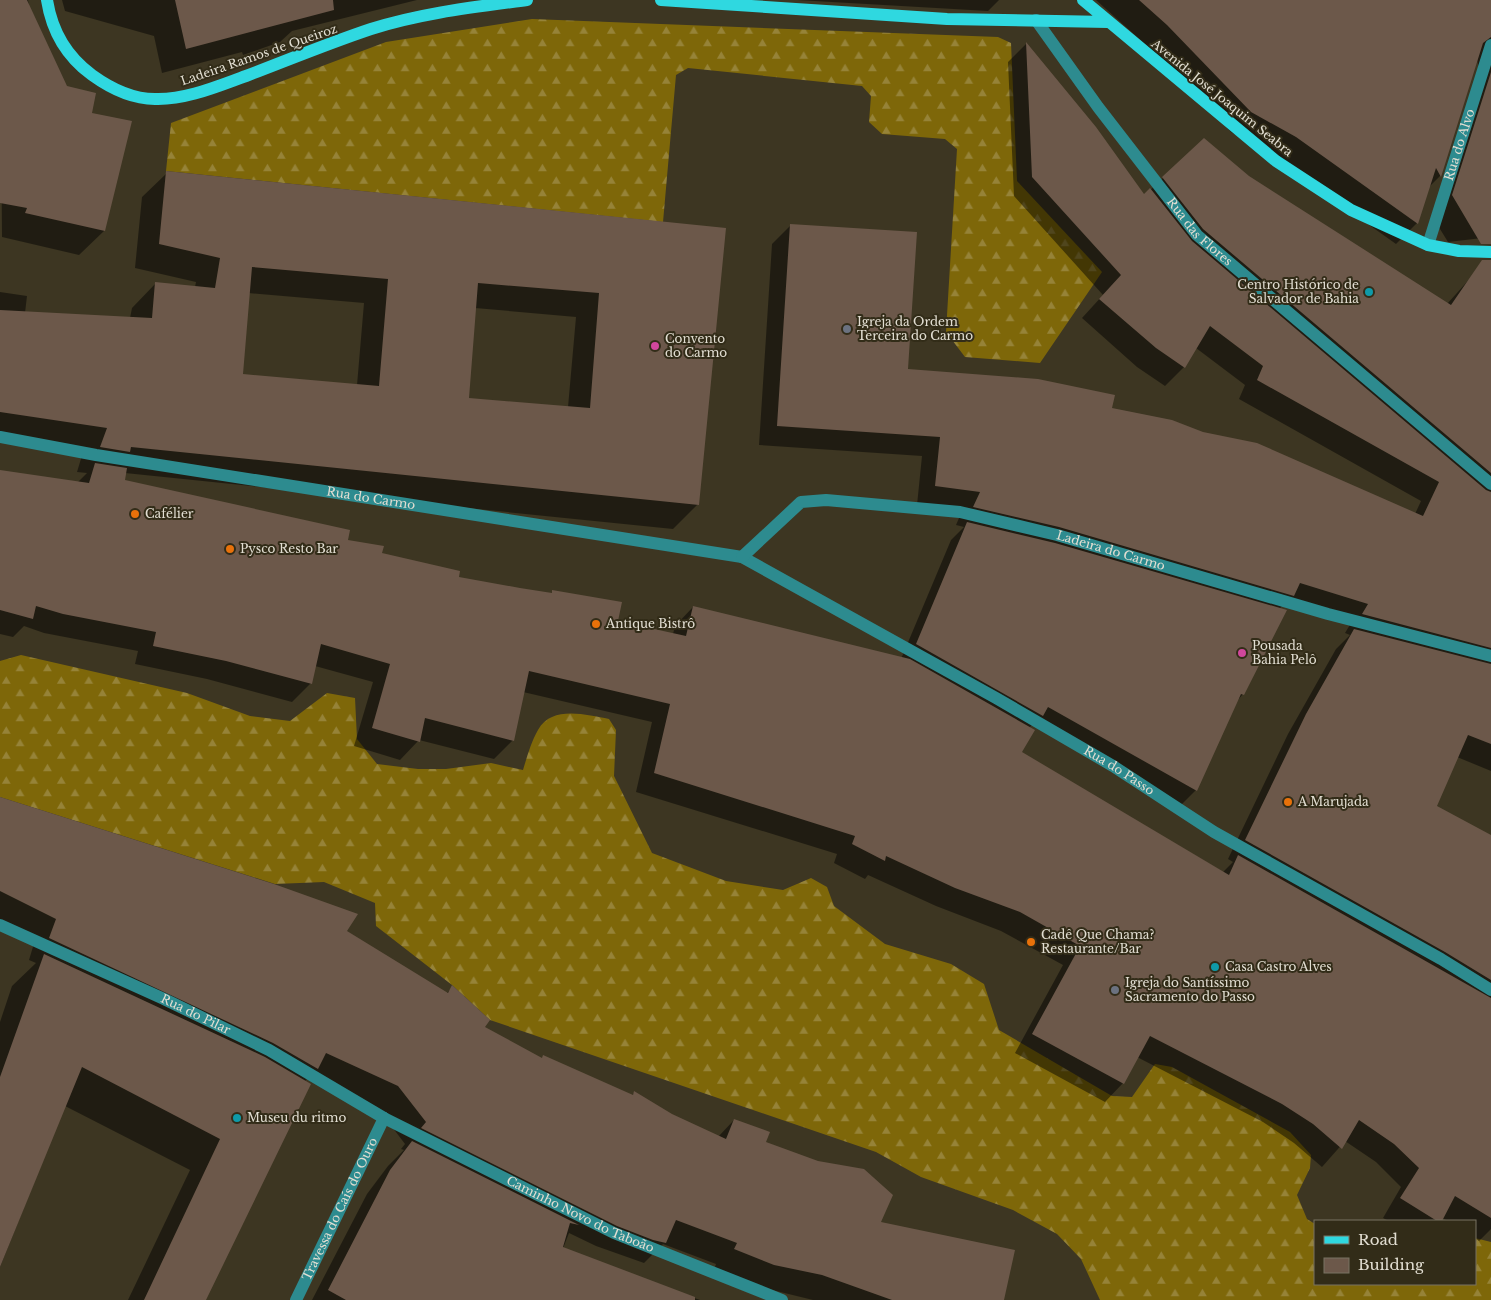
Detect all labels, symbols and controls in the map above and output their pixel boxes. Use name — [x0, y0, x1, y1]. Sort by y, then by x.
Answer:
street label: Ladeira Ramos de Queiroz — [179, 21, 339, 88]
street label: Avenida José Joaquim Seabra — [1148, 35, 1296, 160]
street label: Rua do Alvo — [1441, 107, 1477, 182]
street label: Rua das Flores — [1164, 194, 1236, 269]
place label: Centro Histórico de Salvador de Bahia — [1237, 277, 1359, 306]
marker: Centro Histórico de Salvador de Bahia — [1363, 286, 1375, 298]
place label: Igreja da Ordem Terceira do Carmo — [857, 314, 973, 343]
marker: Igreja da Ordem Terceira do Carmo — [841, 323, 853, 335]
place label: Convento do Carmo — [665, 331, 727, 360]
marker: Convento do Carmo — [649, 340, 661, 352]
street label: Rua do Carmo — [326, 484, 417, 512]
place label: Cafélier — [145, 506, 194, 521]
marker: Cafélier — [129, 508, 141, 520]
street label: Ladeira do Carmo — [1055, 527, 1167, 573]
place label: Pysco Resto Bar — [240, 541, 338, 556]
marker: Pysco Resto Bar — [224, 543, 236, 555]
place label: Antique Bistrô — [605, 616, 695, 631]
marker: Antique Bistrô — [590, 618, 602, 630]
place label: Pousada Bahia Pelô — [1252, 638, 1317, 667]
marker: Pousada Bahia Pelô — [1236, 647, 1248, 659]
street label: Rua do Passo — [1081, 743, 1157, 798]
place label: A Marujada — [1297, 794, 1369, 809]
marker: A Marujada — [1282, 796, 1294, 808]
place label: Cadê Que Chama? Restaurante/Bar — [1041, 927, 1154, 956]
marker: Cadê Que Chama? Restaurante/Bar — [1025, 936, 1037, 948]
place label: Casa Castro Alves — [1225, 959, 1332, 974]
marker: Casa Castro Alves — [1209, 961, 1221, 973]
place label: Igreja do Santíssimo Sacramento do Passo — [1125, 975, 1255, 1004]
marker: Igreja do Santíssimo Sacramento do Passo — [1109, 984, 1121, 996]
street label: Rua do Pilar — [159, 991, 233, 1037]
place label: Museu du ritmo — [247, 1110, 347, 1125]
marker: Museu du ritmo — [231, 1112, 243, 1124]
street label: Travessa do Caís do Ouro — [299, 1135, 380, 1283]
street label: Caminho Novo do Taboão — [504, 1172, 657, 1255]
legend — [1314, 1220, 1476, 1285]
text: Road — [1358, 1230, 1398, 1249]
text: Building — [1358, 1255, 1425, 1274]

